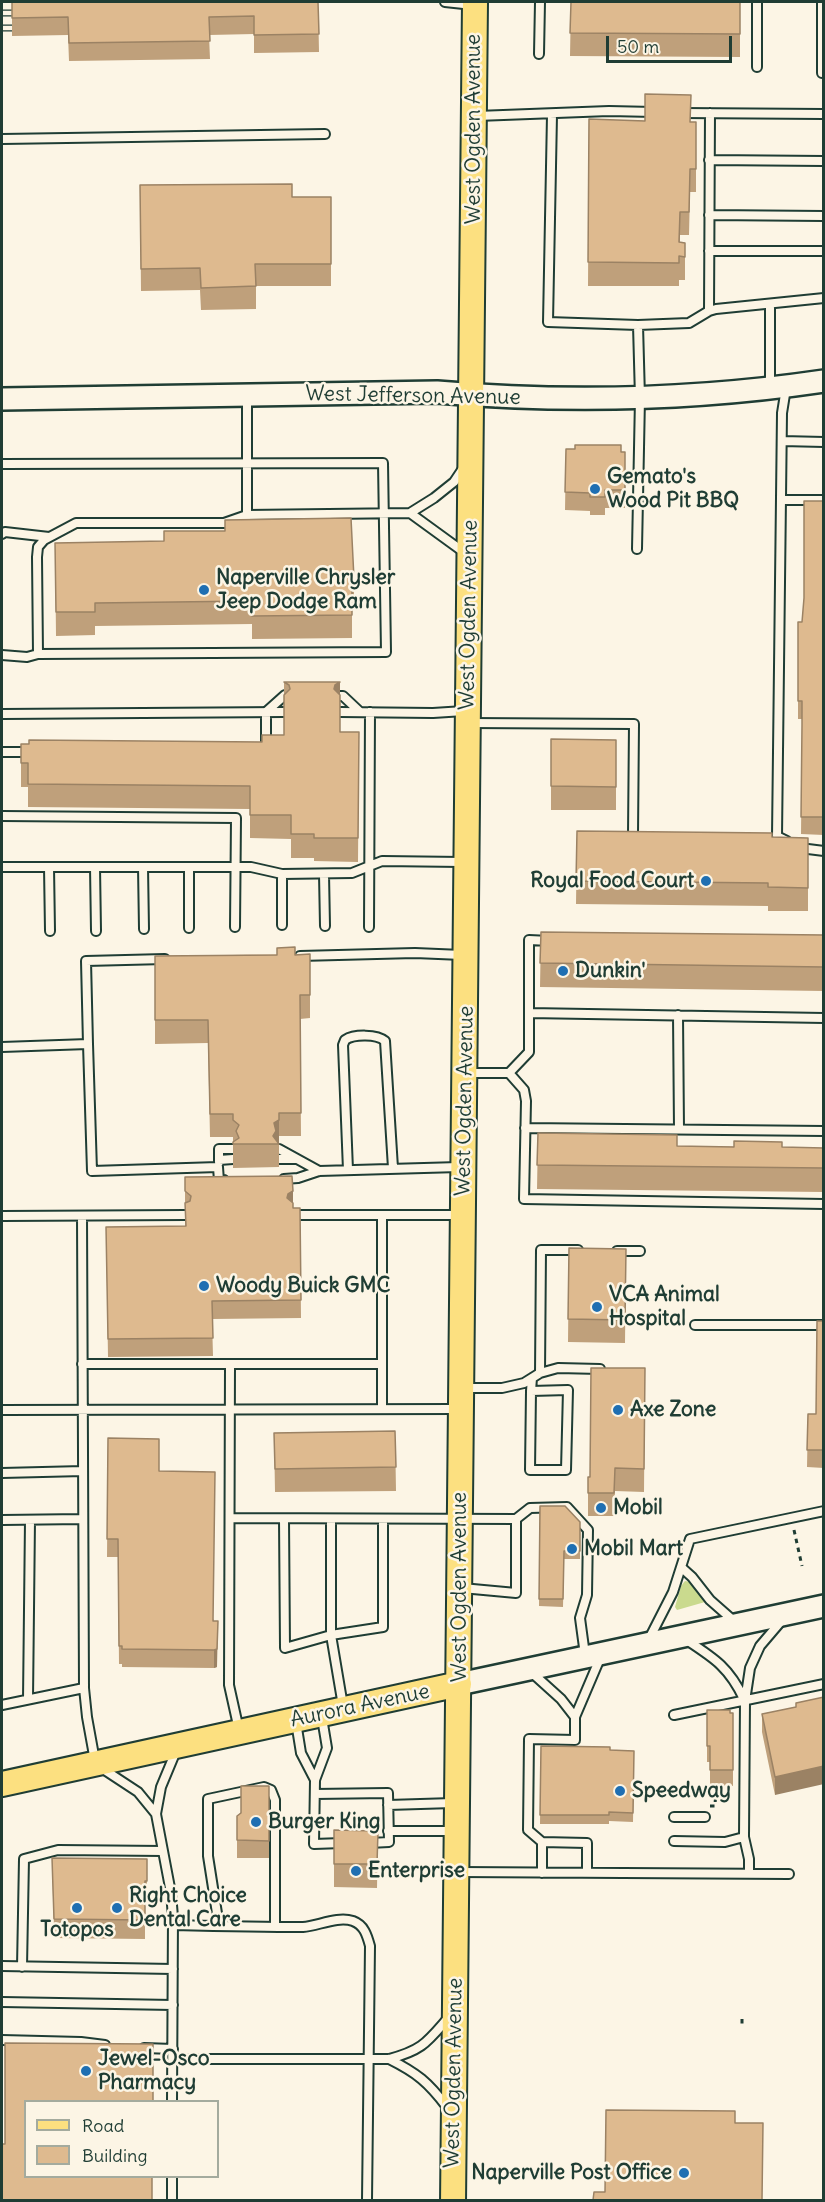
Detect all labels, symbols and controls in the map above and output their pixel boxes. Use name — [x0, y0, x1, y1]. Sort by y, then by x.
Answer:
scale bar — [609, 24, 735, 62]
street label: West Ogden Avenue — [461, 34, 487, 224]
text: 50 m — [617, 35, 659, 58]
street label: West Jefferson Avenue — [305, 382, 521, 410]
place label: Gemato's Wood Pit BBQ — [607, 464, 739, 514]
marker: Gemato's Wood Pit BBQ — [588, 482, 602, 496]
street label: West Ogden Avenue — [455, 520, 483, 710]
place label: Naperville Chrysler Jeep Dodge Ram — [216, 565, 395, 615]
marker: Naperville Chrysler Jeep Dodge Ram — [197, 583, 211, 597]
place label: Royal Food Court — [530, 868, 694, 894]
marker: Royal Food Court — [699, 874, 713, 888]
place label: Dunkin' — [575, 958, 646, 984]
marker: Dunkin' — [556, 964, 570, 978]
street label: West Ogden Avenue — [451, 1006, 479, 1196]
place label: Woody Buick GMC — [216, 1273, 390, 1299]
marker: Woody Buick GMC — [197, 1279, 211, 1293]
place label: VCA Animal Hospital — [609, 1282, 720, 1332]
marker: VCA Animal Hospital — [590, 1300, 604, 1314]
place label: Axe Zone — [630, 1397, 716, 1423]
marker: Axe Zone — [611, 1403, 625, 1417]
street label: West Ogden Avenue — [447, 1492, 473, 1682]
place label: Mobil — [613, 1495, 663, 1521]
marker: Mobil — [594, 1501, 608, 1515]
place label: Mobil Mart — [584, 1536, 683, 1562]
marker: Mobil Mart — [565, 1542, 579, 1556]
street label: Aurora Avenue — [288, 1679, 432, 1733]
place label: Speedway — [632, 1778, 731, 1804]
marker: Speedway — [613, 1784, 627, 1798]
place label: Burger King — [268, 1809, 381, 1835]
marker: Burger King — [249, 1815, 263, 1829]
place label: Enterprise — [368, 1858, 465, 1884]
marker: Enterprise — [349, 1864, 363, 1878]
place label: Right Choice Dental Care — [129, 1883, 247, 1933]
marker: Totopos — [70, 1901, 84, 1915]
marker: Right Choice Dental Care — [110, 1901, 124, 1915]
place label: Totopos — [40, 1917, 114, 1943]
street label: West Ogden Avenue — [440, 1978, 468, 2168]
place label: Jewel-Osco Pharmacy — [98, 2046, 210, 2096]
marker: Jewel-Osco Pharmacy — [79, 2064, 93, 2078]
legend — [24, 2100, 219, 2178]
text: Road — [82, 2114, 124, 2137]
text: Building — [82, 2144, 147, 2167]
place label: Naperville Post Office — [471, 2160, 672, 2186]
marker: Naperville Post Office — [677, 2166, 691, 2180]

